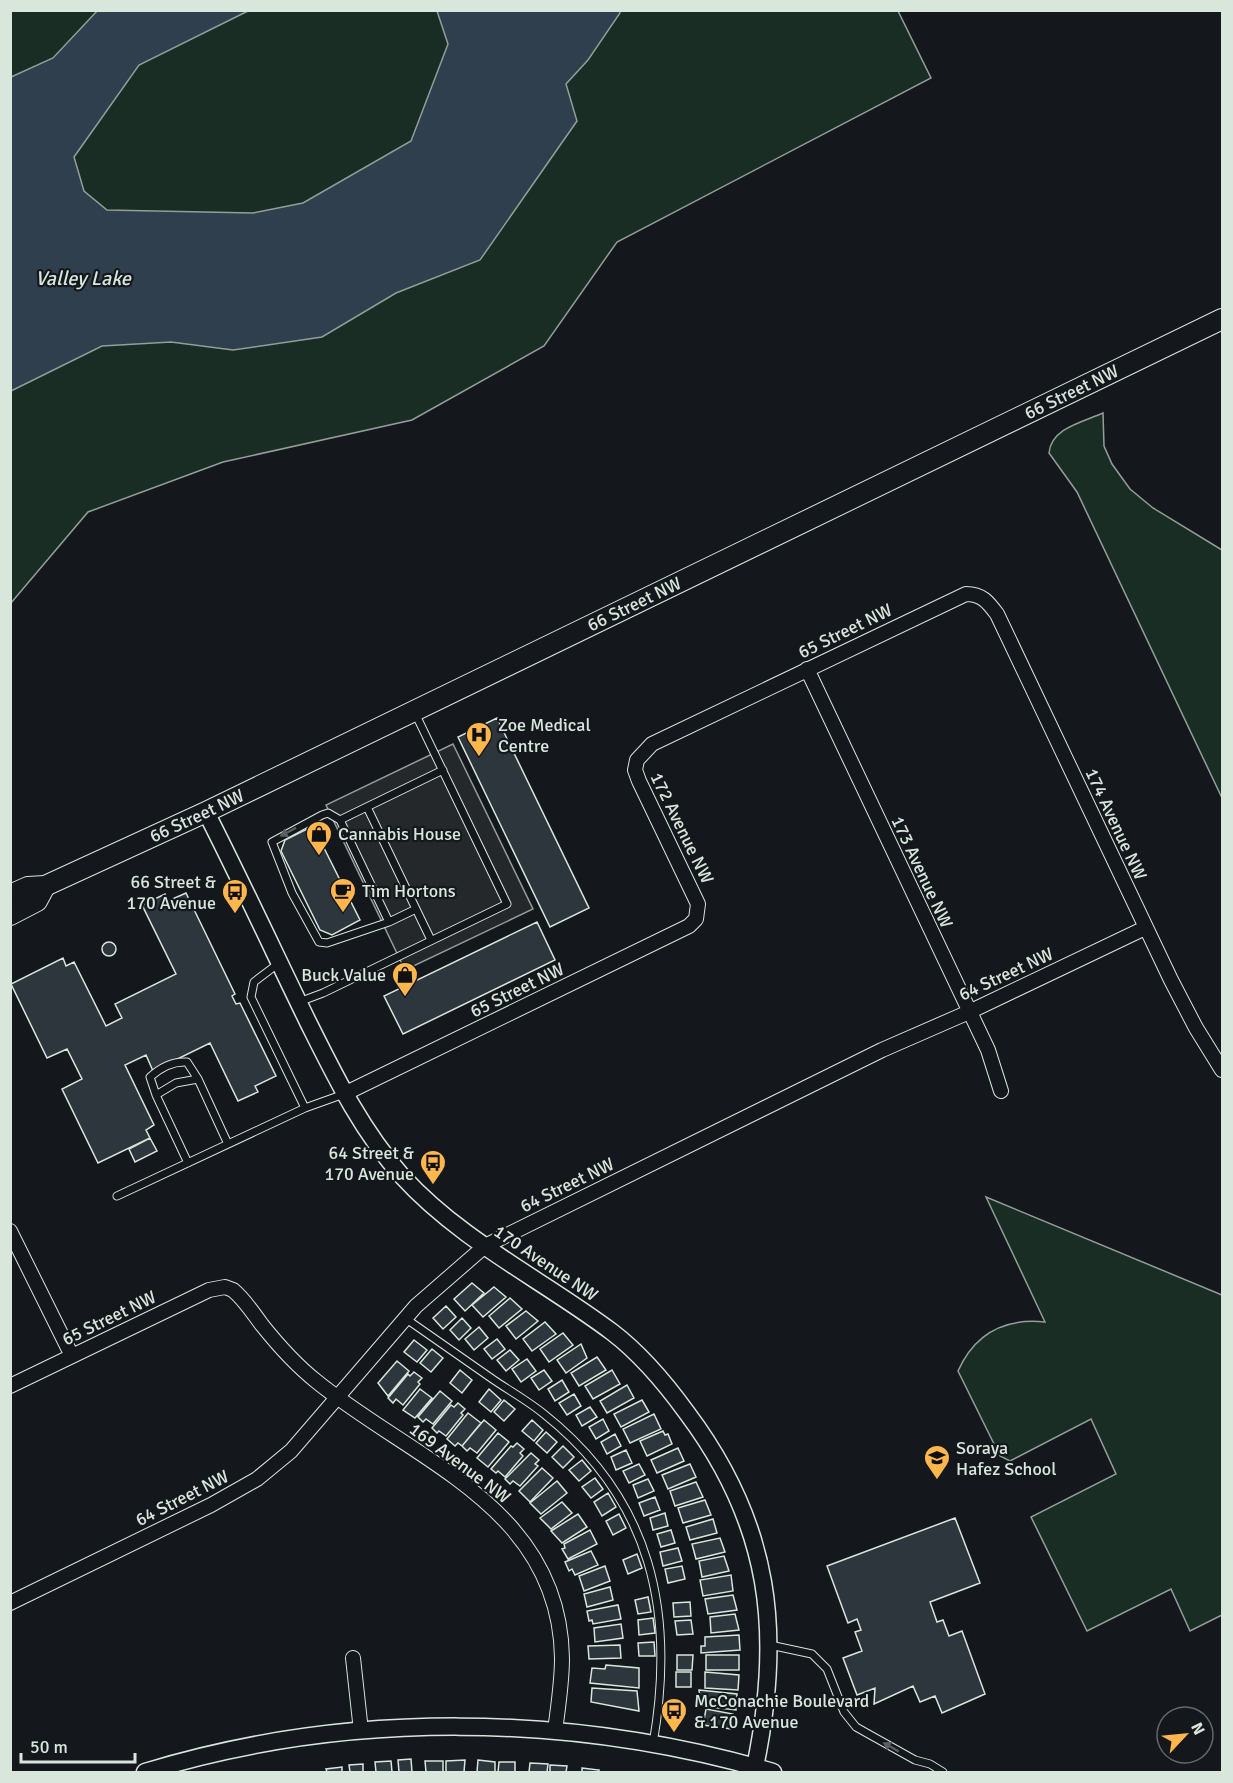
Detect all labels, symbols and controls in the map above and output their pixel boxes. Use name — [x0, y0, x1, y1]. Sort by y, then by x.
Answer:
water label: Valley Lake — [35, 266, 132, 291]
street label: 66 Street NW — [1021, 360, 1122, 424]
street label: 66 Street NW — [584, 572, 685, 636]
street label: 65 Street NW — [794, 599, 896, 663]
place label: Zoe Medical Centre — [498, 714, 591, 757]
hospital icon: Zoe Medical Centre — [464, 720, 494, 758]
street label: 174 Avenue NW — [1080, 765, 1152, 883]
street label: 172 Avenue NW — [646, 769, 718, 887]
street label: 66 Street NW — [146, 784, 248, 847]
street label: 173 Avenue NW — [886, 813, 958, 931]
shop icon: Cannabis House — [304, 819, 334, 857]
place label: Cannabis House — [338, 823, 461, 845]
one-way arrow — [279, 827, 296, 837]
place label: 66 Street & 170 Avenue — [127, 871, 216, 914]
cafe icon: Tim Hortons — [328, 876, 358, 914]
bus stop icon: 66 Street & 170 Avenue — [220, 877, 250, 915]
place label: Tim Hortons — [362, 880, 456, 902]
street label: 64 Street NW — [955, 943, 1057, 1005]
street label: 65 Street NW — [466, 958, 568, 1022]
shop icon: Buck Value — [390, 960, 420, 998]
place label: Buck Value — [301, 964, 386, 986]
place label: 64 Street & 170 Avenue — [325, 1142, 414, 1185]
bus stop icon: 64 Street & 170 Avenue — [418, 1148, 448, 1186]
street label: 64 Street NW — [516, 1153, 618, 1217]
street label: 170 Avenue NW — [490, 1220, 602, 1306]
street label: 65 Street NW — [58, 1286, 160, 1350]
street label: 169 Avenue NW — [405, 1418, 515, 1508]
place label: Soraya Hafez School — [956, 1437, 1056, 1480]
school or university icon: Soraya Hafez School — [922, 1443, 952, 1481]
street label: 64 Street NW — [132, 1465, 232, 1531]
place label: McConachie Boulevard & 170 Avenue — [694, 1690, 869, 1733]
bus stop icon: McConachie Boulevard & 170 Avenue — [659, 1696, 689, 1734]
north arrow — [1155, 1705, 1215, 1765]
text: N — [1186, 1719, 1209, 1738]
scale bar — [21, 1726, 135, 1764]
text: 50 m — [30, 1736, 68, 1758]
one-way arrow — [882, 1742, 899, 1752]

